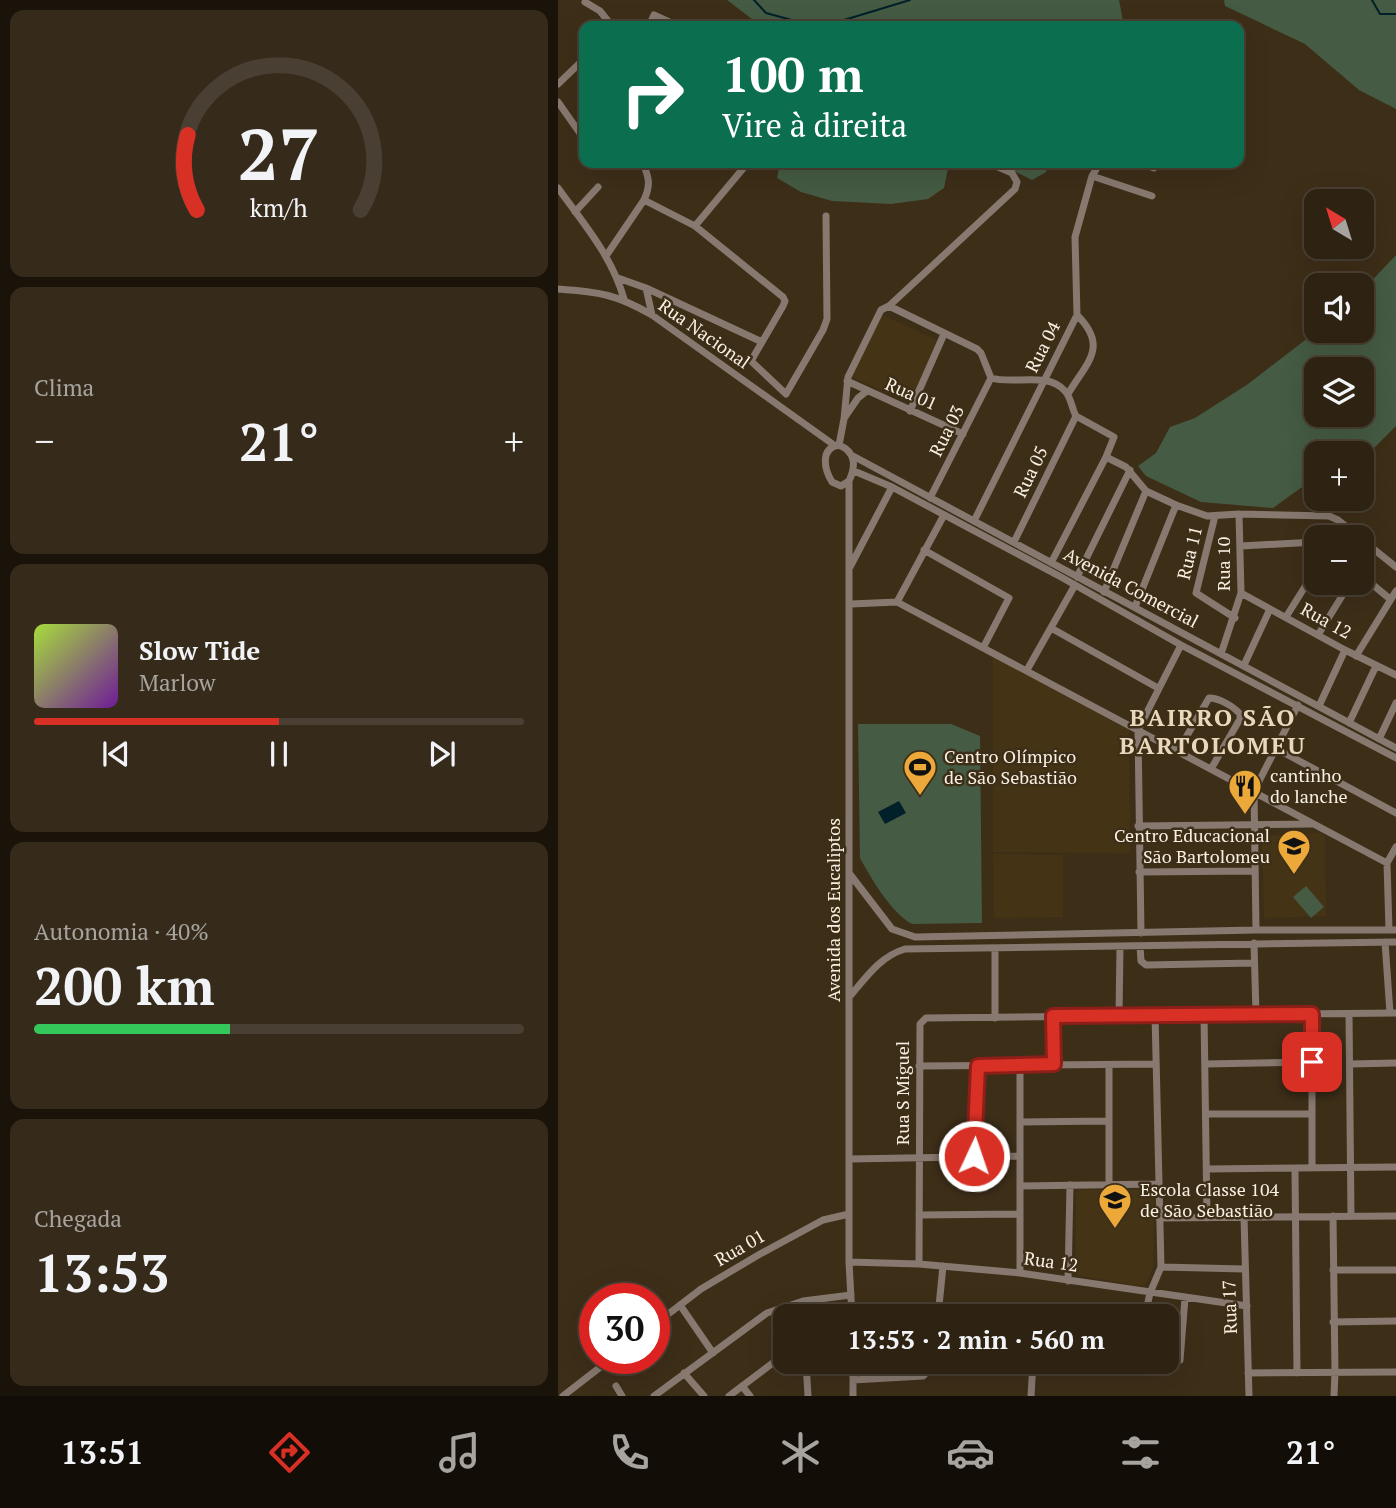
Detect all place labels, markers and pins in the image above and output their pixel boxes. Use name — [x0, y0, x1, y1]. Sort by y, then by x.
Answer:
place label: Centro Olímpico de São Sebastião — [944, 744, 1077, 789]
sports icon: Centro Olímpico de São Sebastião — [901, 748, 939, 797]
place label: cantinho do lanche — [1270, 763, 1348, 808]
restaurant icon: cantinho do lanche — [1226, 767, 1264, 816]
place label: Centro Educacional São Bartolomeu — [1114, 823, 1270, 868]
school or university icon: Centro Educacional São Bartolomeu — [1275, 827, 1313, 876]
pin — [1282, 1032, 1342, 1092]
place label: Escola Classe 104 de São Sebastião — [1140, 1177, 1279, 1222]
school or university icon: Escola Classe 104 de São Sebastião — [1096, 1181, 1134, 1230]

